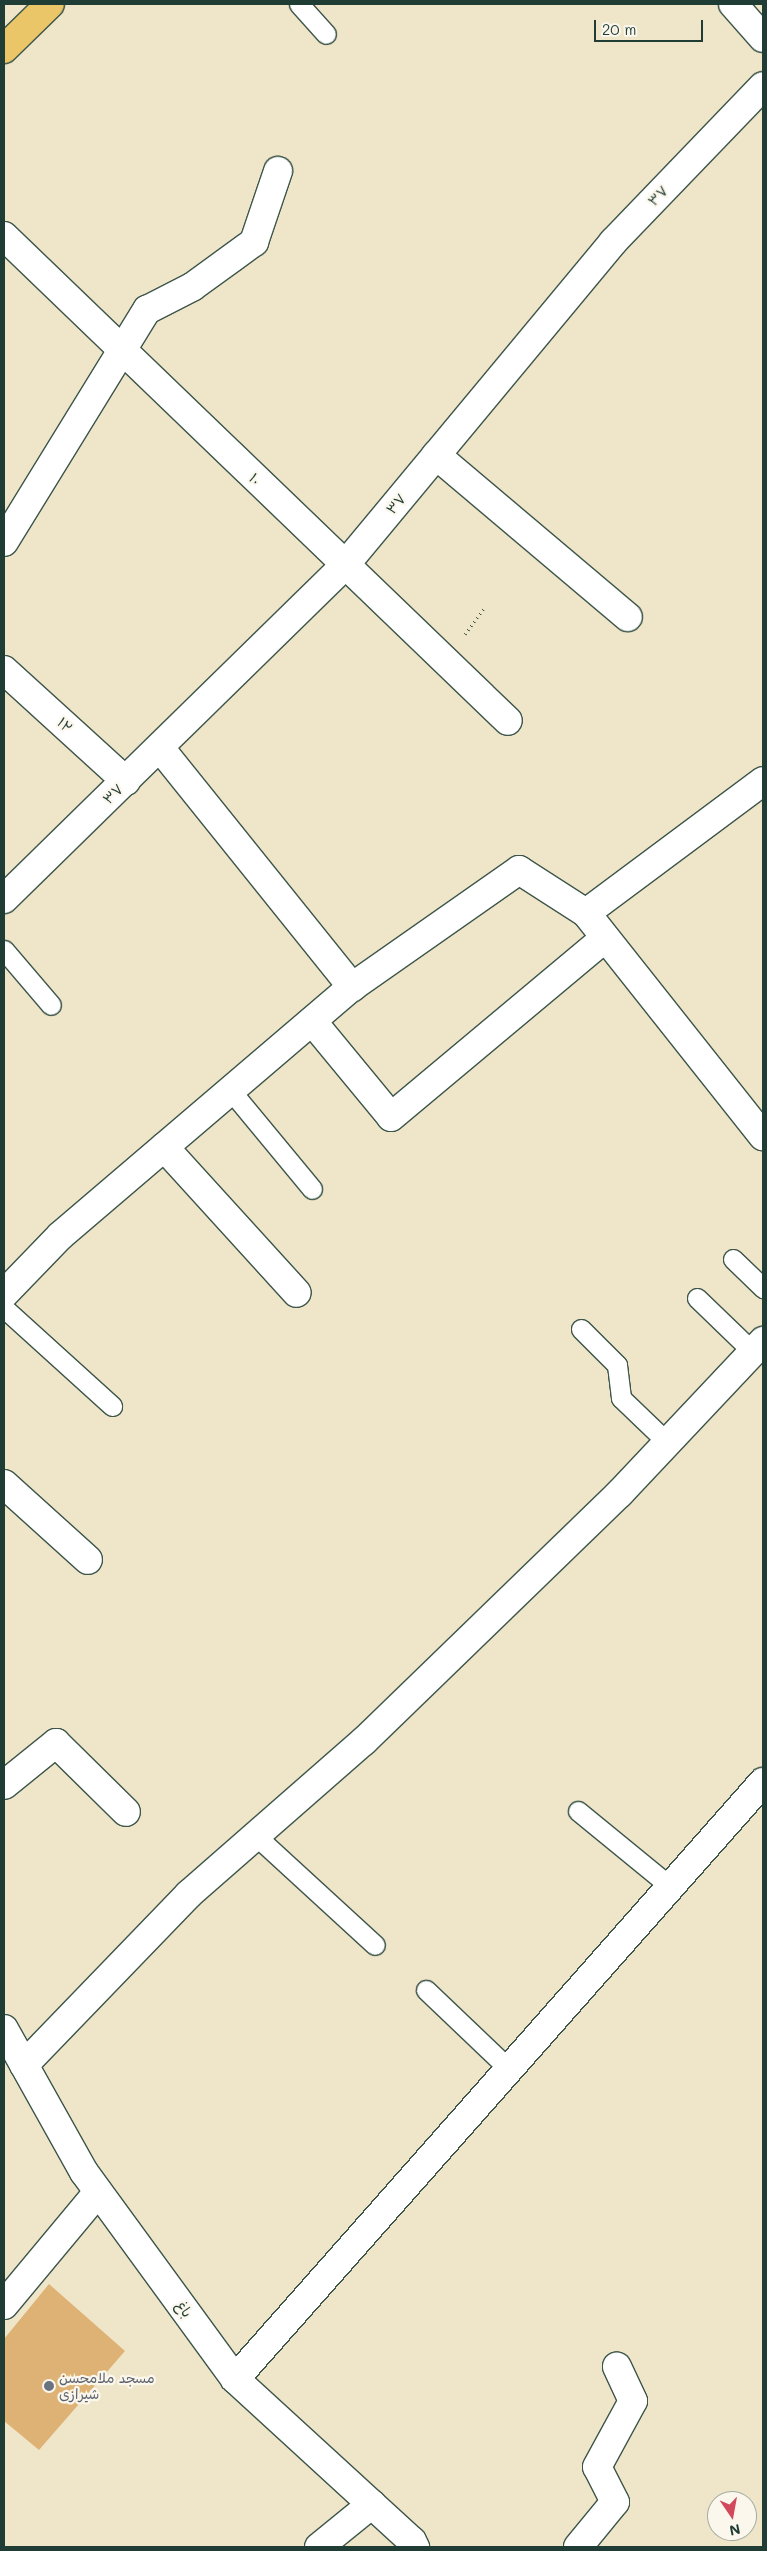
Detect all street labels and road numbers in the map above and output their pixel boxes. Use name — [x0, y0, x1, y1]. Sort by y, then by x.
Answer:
street label: ۳۷ — [645, 182, 671, 210]
street label: ۱۰ — [246, 470, 264, 488]
street label: ۳۷ — [383, 490, 409, 518]
street label: ۱۲ — [54, 714, 76, 736]
street label: ۳۷ — [99, 781, 127, 807]
street label: باغ — [172, 2297, 196, 2321]

